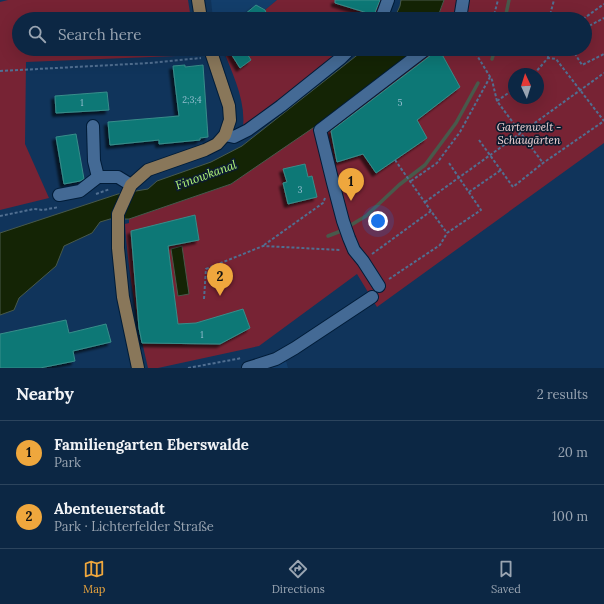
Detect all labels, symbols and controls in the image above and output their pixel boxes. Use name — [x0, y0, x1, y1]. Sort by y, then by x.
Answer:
search box — [12, 12, 592, 56]
icon: search — [26, 23, 48, 45]
text: Search here — [58, 25, 141, 44]
north arrow — [508, 68, 544, 104]
house number: 2;3;4 — [182, 94, 202, 105]
house number: 1 — [80, 97, 84, 108]
house number: 5 — [398, 97, 403, 108]
park label: Gartenwelt - Schaugärten — [497, 120, 561, 147]
water label: Finowkanal — [173, 156, 239, 193]
pin: 1 — [338, 168, 364, 201]
house number: 3 — [297, 184, 303, 195]
your location — [368, 211, 388, 231]
pin: 2 — [207, 263, 233, 296]
house number: 1 — [200, 329, 204, 340]
text: Nearby — [16, 383, 74, 405]
text: 2 results — [537, 386, 588, 403]
text: Familiengarten Eberswalde — [54, 435, 249, 454]
text: 1 — [26, 444, 32, 461]
text: 20 m — [558, 444, 588, 461]
text: Park — [54, 454, 81, 471]
text: Abenteuerstadt — [54, 499, 165, 518]
text: 2 — [26, 508, 32, 525]
text: 100 m — [552, 508, 588, 525]
text: Park · Lichterfelder Straße — [54, 518, 214, 535]
tab: Map — [83, 558, 105, 596]
tab: Directions — [272, 558, 325, 596]
tab: Saved — [491, 558, 521, 596]

